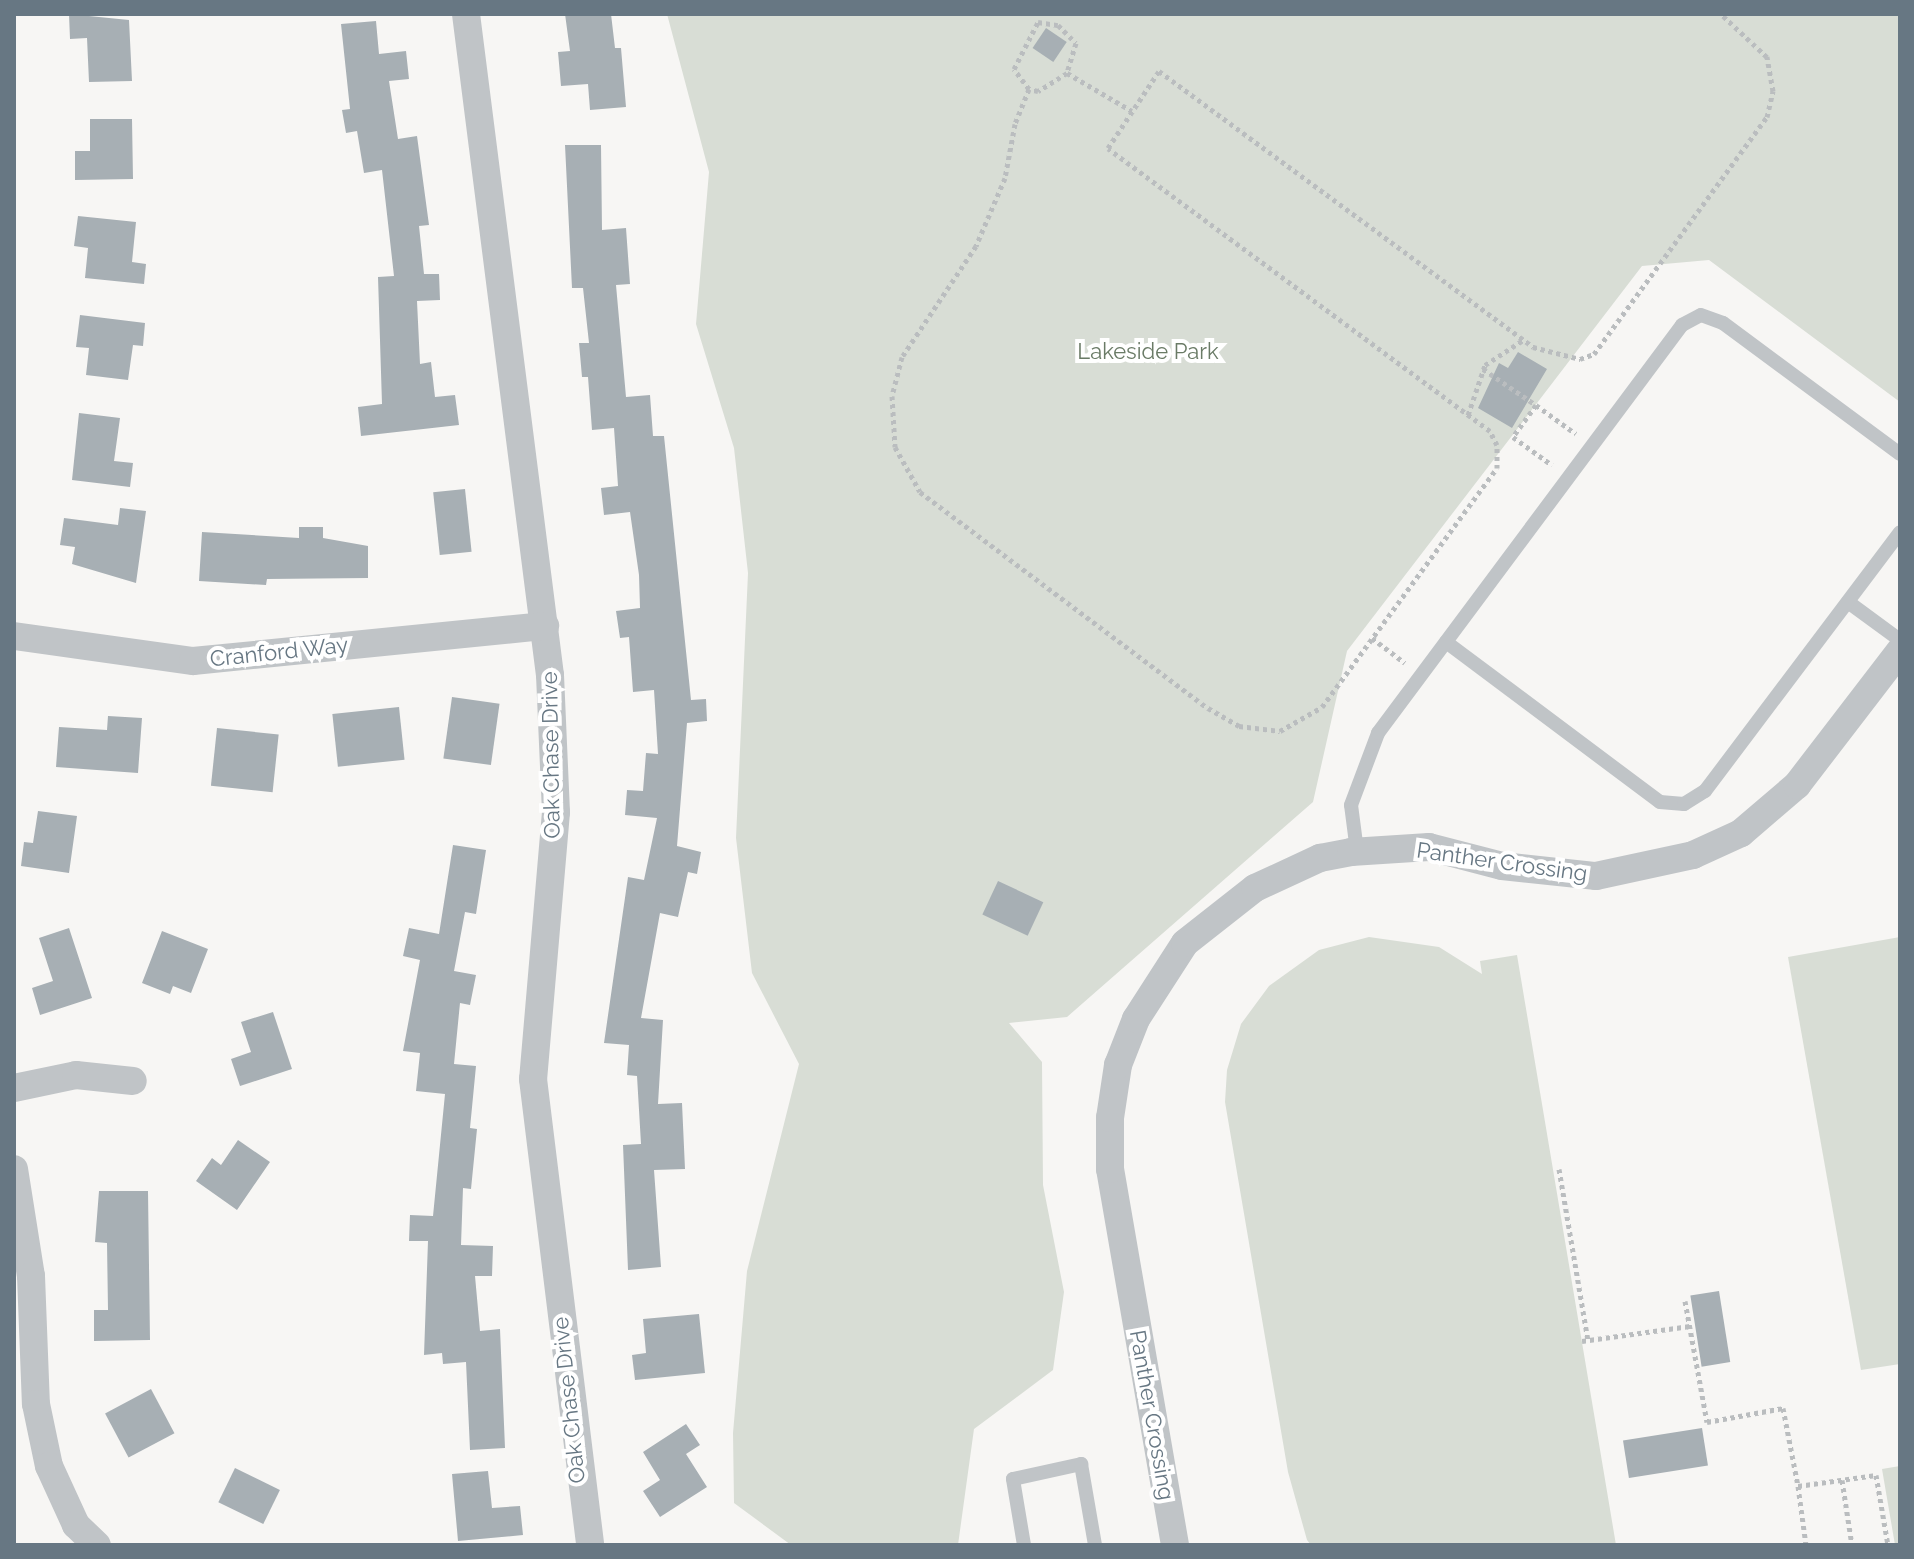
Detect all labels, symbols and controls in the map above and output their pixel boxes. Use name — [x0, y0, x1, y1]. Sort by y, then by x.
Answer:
park label: Lakeside Park — [1077, 339, 1219, 365]
street label: Cranford Way — [208, 632, 350, 672]
street label: Oak Chase Drive — [536, 671, 566, 839]
street label: Panther Crossing — [1415, 837, 1589, 887]
street label: Oak Chase Drive — [547, 1315, 591, 1485]
street label: Panther Crossing — [1124, 1328, 1180, 1502]

